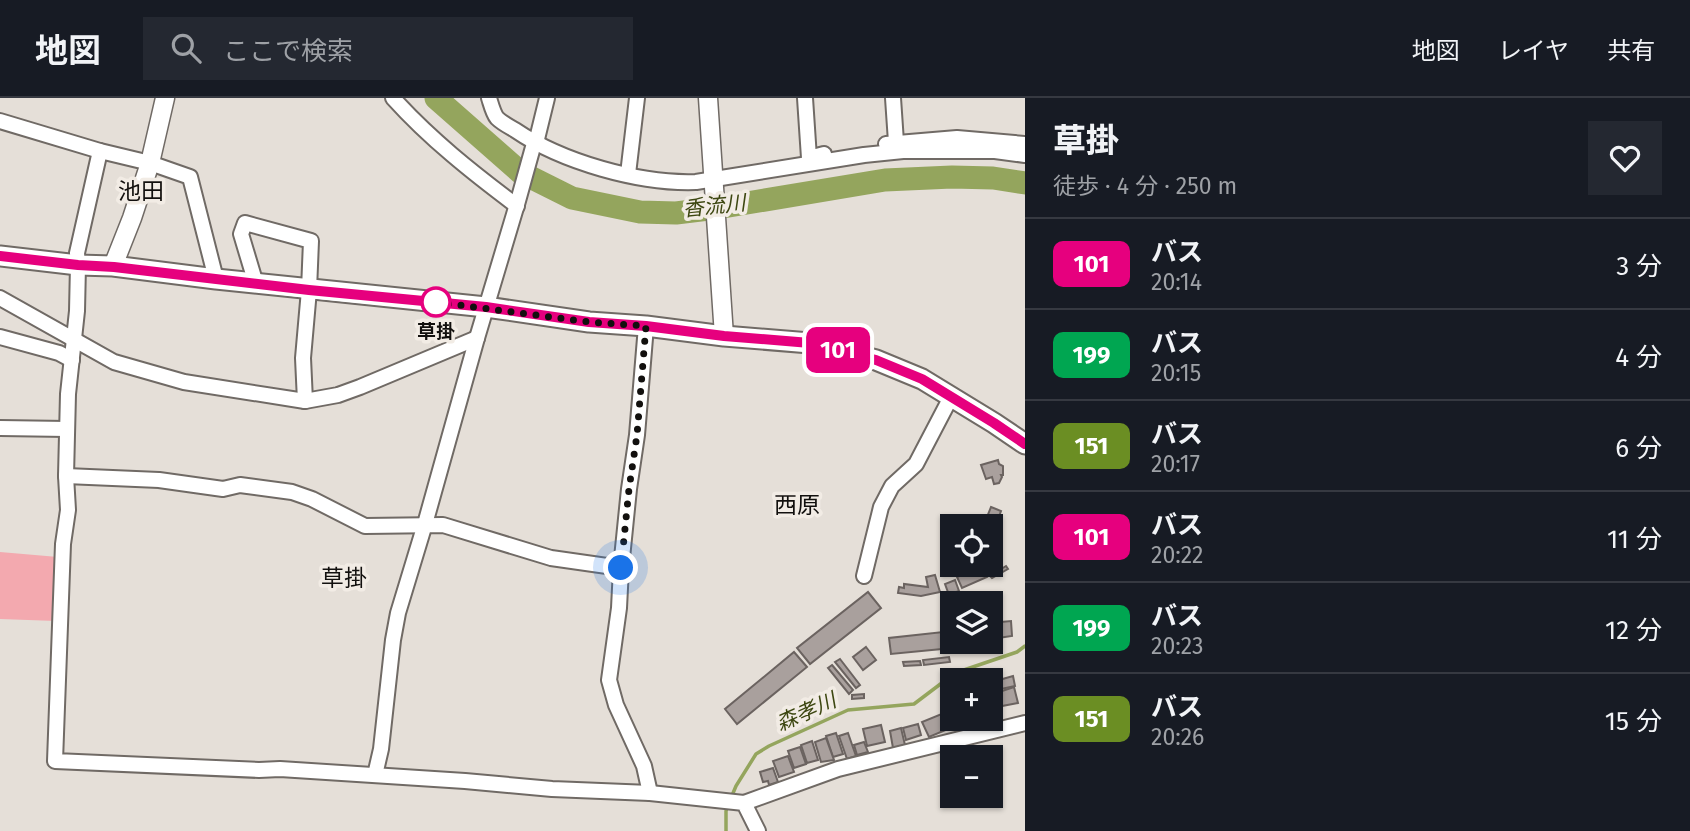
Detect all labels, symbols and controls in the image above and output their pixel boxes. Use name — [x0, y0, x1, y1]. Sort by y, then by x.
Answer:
search box — [143, 17, 633, 80]
icon: search — [167, 29, 205, 67]
text: 地図 — [35, 31, 101, 71]
text: ここで検索 — [223, 36, 353, 67]
text: 地図 — [1412, 37, 1460, 65]
text: レイヤ — [1498, 37, 1569, 65]
text: 共有 — [1607, 37, 1655, 65]
text: 草掛 — [1053, 121, 1119, 161]
button: heart — [1588, 121, 1662, 195]
text: 徒歩 · 4 分 · 250 m — [1053, 172, 1237, 200]
district label: 池田 — [118, 177, 164, 205]
water label: 香流川 — [681, 190, 749, 222]
text: バス — [1151, 237, 1203, 268]
text: 101 — [1074, 250, 1109, 278]
text: 3 分 — [1616, 251, 1662, 282]
text: 20:14 — [1151, 268, 1202, 296]
marker: 草掛 — [421, 287, 451, 317]
place label: 草掛 — [417, 320, 455, 343]
line badge: 101 — [798, 327, 878, 373]
text: バス — [1151, 328, 1203, 359]
text: 101 — [820, 336, 856, 364]
text: 199 — [1072, 341, 1111, 369]
text: 4 分 — [1615, 342, 1662, 373]
text: 20:15 — [1151, 359, 1201, 387]
text: バス — [1151, 419, 1203, 450]
text: 151 — [1075, 432, 1108, 460]
text: 6 分 — [1615, 433, 1662, 464]
text: 20:17 — [1151, 450, 1200, 478]
district label: 西原 — [774, 491, 820, 519]
text: バス — [1151, 510, 1203, 541]
map controls — [940, 514, 1003, 808]
button: locate — [940, 514, 1003, 577]
text: 101 — [1074, 523, 1109, 551]
text: 11 分 — [1607, 524, 1662, 555]
text: 20:22 — [1151, 541, 1204, 569]
your location — [603, 550, 638, 585]
district label: 草掛 — [321, 564, 367, 592]
button: layers — [940, 591, 1003, 654]
text: バス — [1151, 601, 1203, 632]
text: 199 — [1072, 614, 1111, 642]
text: 12 分 — [1605, 615, 1662, 646]
text: 20:23 — [1151, 632, 1204, 660]
button: + — [940, 668, 1003, 731]
water label: 森孝川 — [772, 686, 842, 737]
text: バス — [1151, 692, 1203, 723]
text: 151 — [1075, 705, 1108, 733]
text: 15 分 — [1605, 706, 1662, 737]
text: 20:26 — [1151, 723, 1204, 751]
button: − — [940, 745, 1003, 808]

